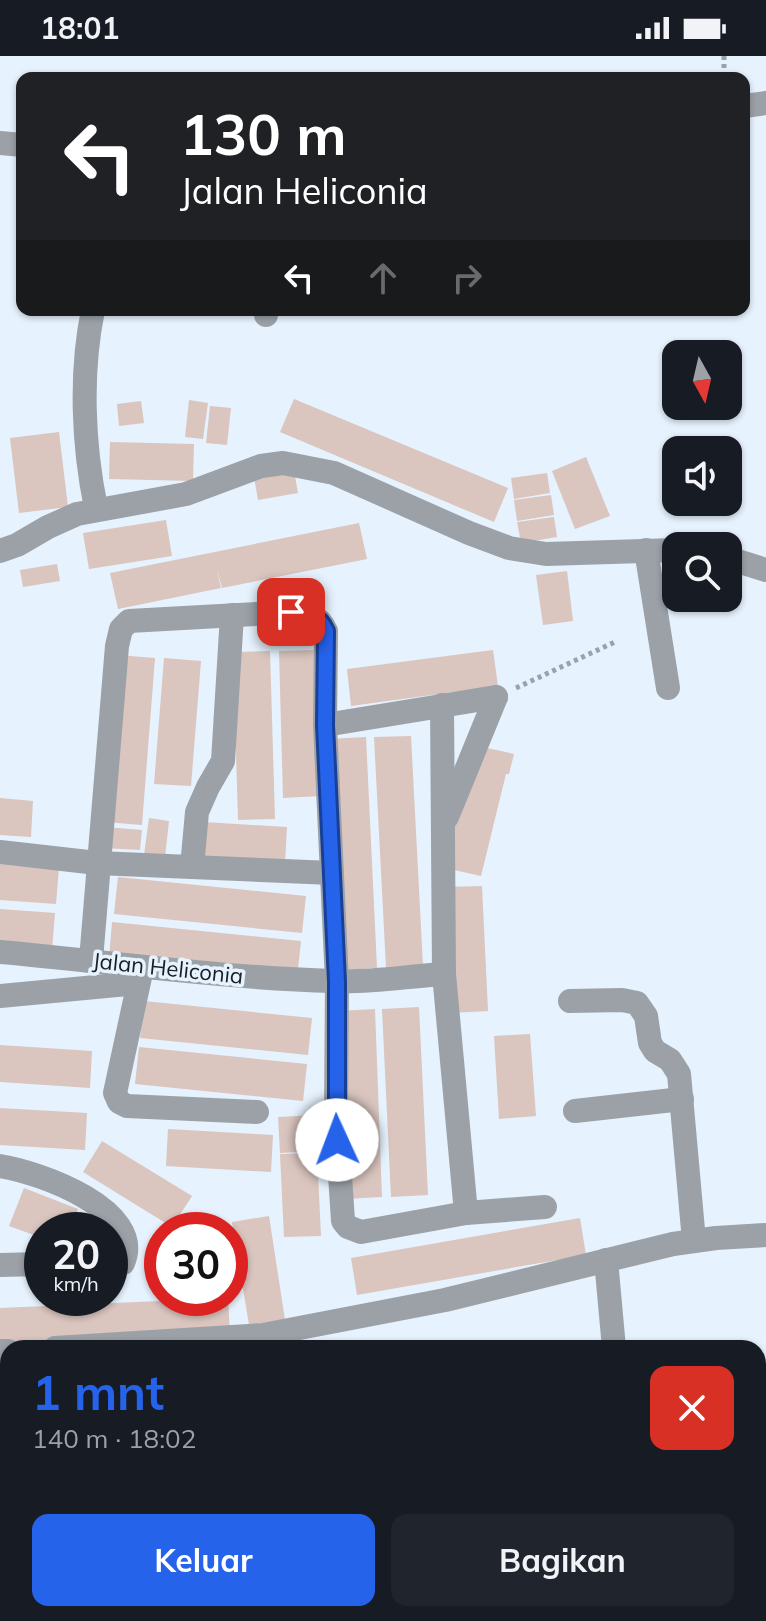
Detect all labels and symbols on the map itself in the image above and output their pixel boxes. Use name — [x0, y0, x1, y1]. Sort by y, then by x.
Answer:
north arrow — [662, 340, 742, 420]
pin — [257, 578, 325, 646]
street label: Jalan Heliconia — [91, 946, 245, 990]
position arrow — [295, 1098, 379, 1182]
speed limit sign: 30 — [144, 1212, 248, 1316]

